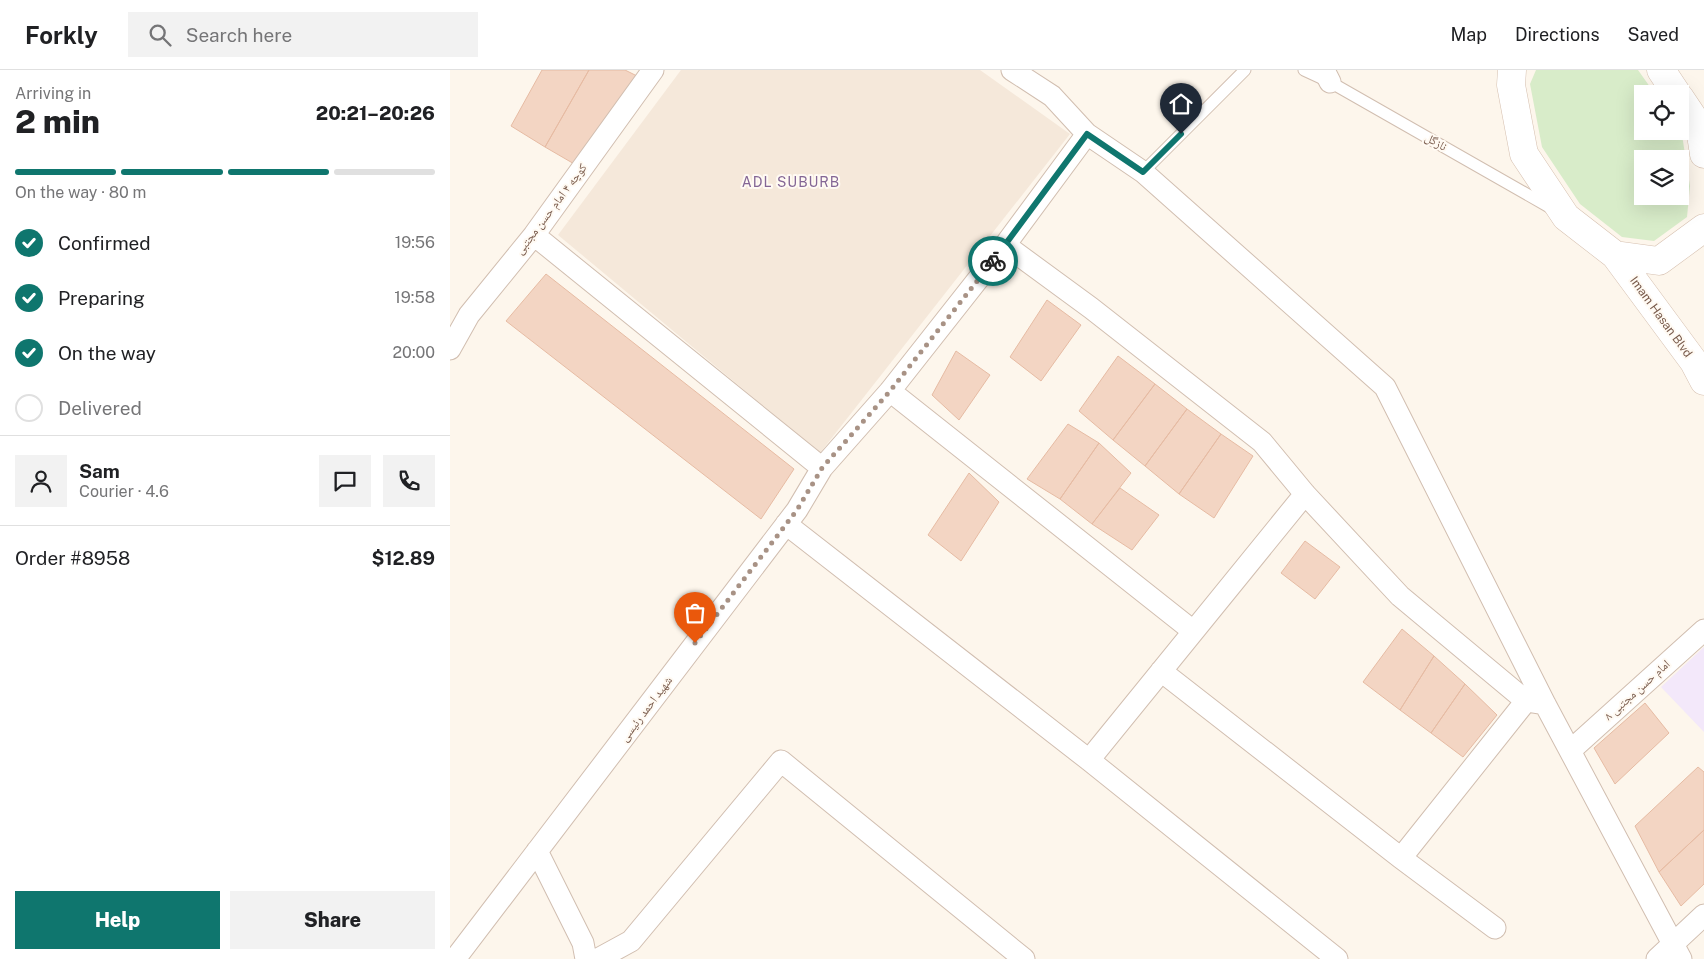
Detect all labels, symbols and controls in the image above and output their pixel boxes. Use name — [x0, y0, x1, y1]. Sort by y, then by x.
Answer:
search box — [128, 12, 478, 57]
text: Forkly — [25, 21, 98, 49]
icon: search — [146, 21, 174, 49]
text: Search here — [186, 24, 292, 46]
text: Map — [1450, 24, 1487, 45]
text: Directions — [1515, 24, 1600, 45]
text: Saved — [1628, 24, 1679, 45]
pin — [1160, 83, 1202, 134]
text: Arriving in — [15, 84, 91, 103]
map controls — [1634, 85, 1689, 205]
button: locate — [1634, 85, 1689, 140]
icon: home — [1167, 90, 1195, 118]
text: 20:21–20:26 — [316, 102, 435, 124]
text: 2 min — [15, 103, 100, 140]
street label: نازگل — [1423, 130, 1449, 154]
button: layers — [1634, 150, 1689, 205]
street label: کوچه ۴ امام حسن مجتبی — [512, 161, 591, 258]
district label: ADL SUBURB — [742, 174, 840, 190]
text: On the way · 80 m — [15, 183, 146, 202]
icon: check — [15, 229, 43, 257]
text: Confirmed — [58, 232, 151, 254]
text: 19:56 — [395, 233, 435, 252]
courier — [968, 236, 1018, 286]
icon: bike — [979, 247, 1007, 275]
street label: Imam Hasan Blvd — [1627, 274, 1695, 360]
icon: check — [15, 284, 43, 312]
text: Preparing — [58, 287, 145, 309]
text: 19:58 — [394, 288, 435, 307]
icon: check — [15, 339, 43, 367]
text: On the way — [58, 342, 156, 364]
text: 20:00 — [393, 343, 435, 362]
text: Delivered — [58, 397, 142, 419]
button: person — [15, 455, 67, 507]
button: chat — [319, 455, 371, 507]
button: phone — [383, 455, 435, 507]
text: Sam — [79, 460, 120, 482]
text: Courier · 4.6 — [79, 482, 169, 501]
text: Order #8958 — [15, 547, 130, 569]
text: $12.89 — [372, 547, 435, 569]
pin — [674, 592, 716, 643]
icon: bag — [681, 599, 709, 627]
street label: امام حسن مجتبی ۸ — [1601, 657, 1673, 724]
street label: شهید احمد رئیسی — [617, 674, 675, 744]
button: Help — [15, 891, 220, 949]
button: Share — [230, 891, 435, 949]

